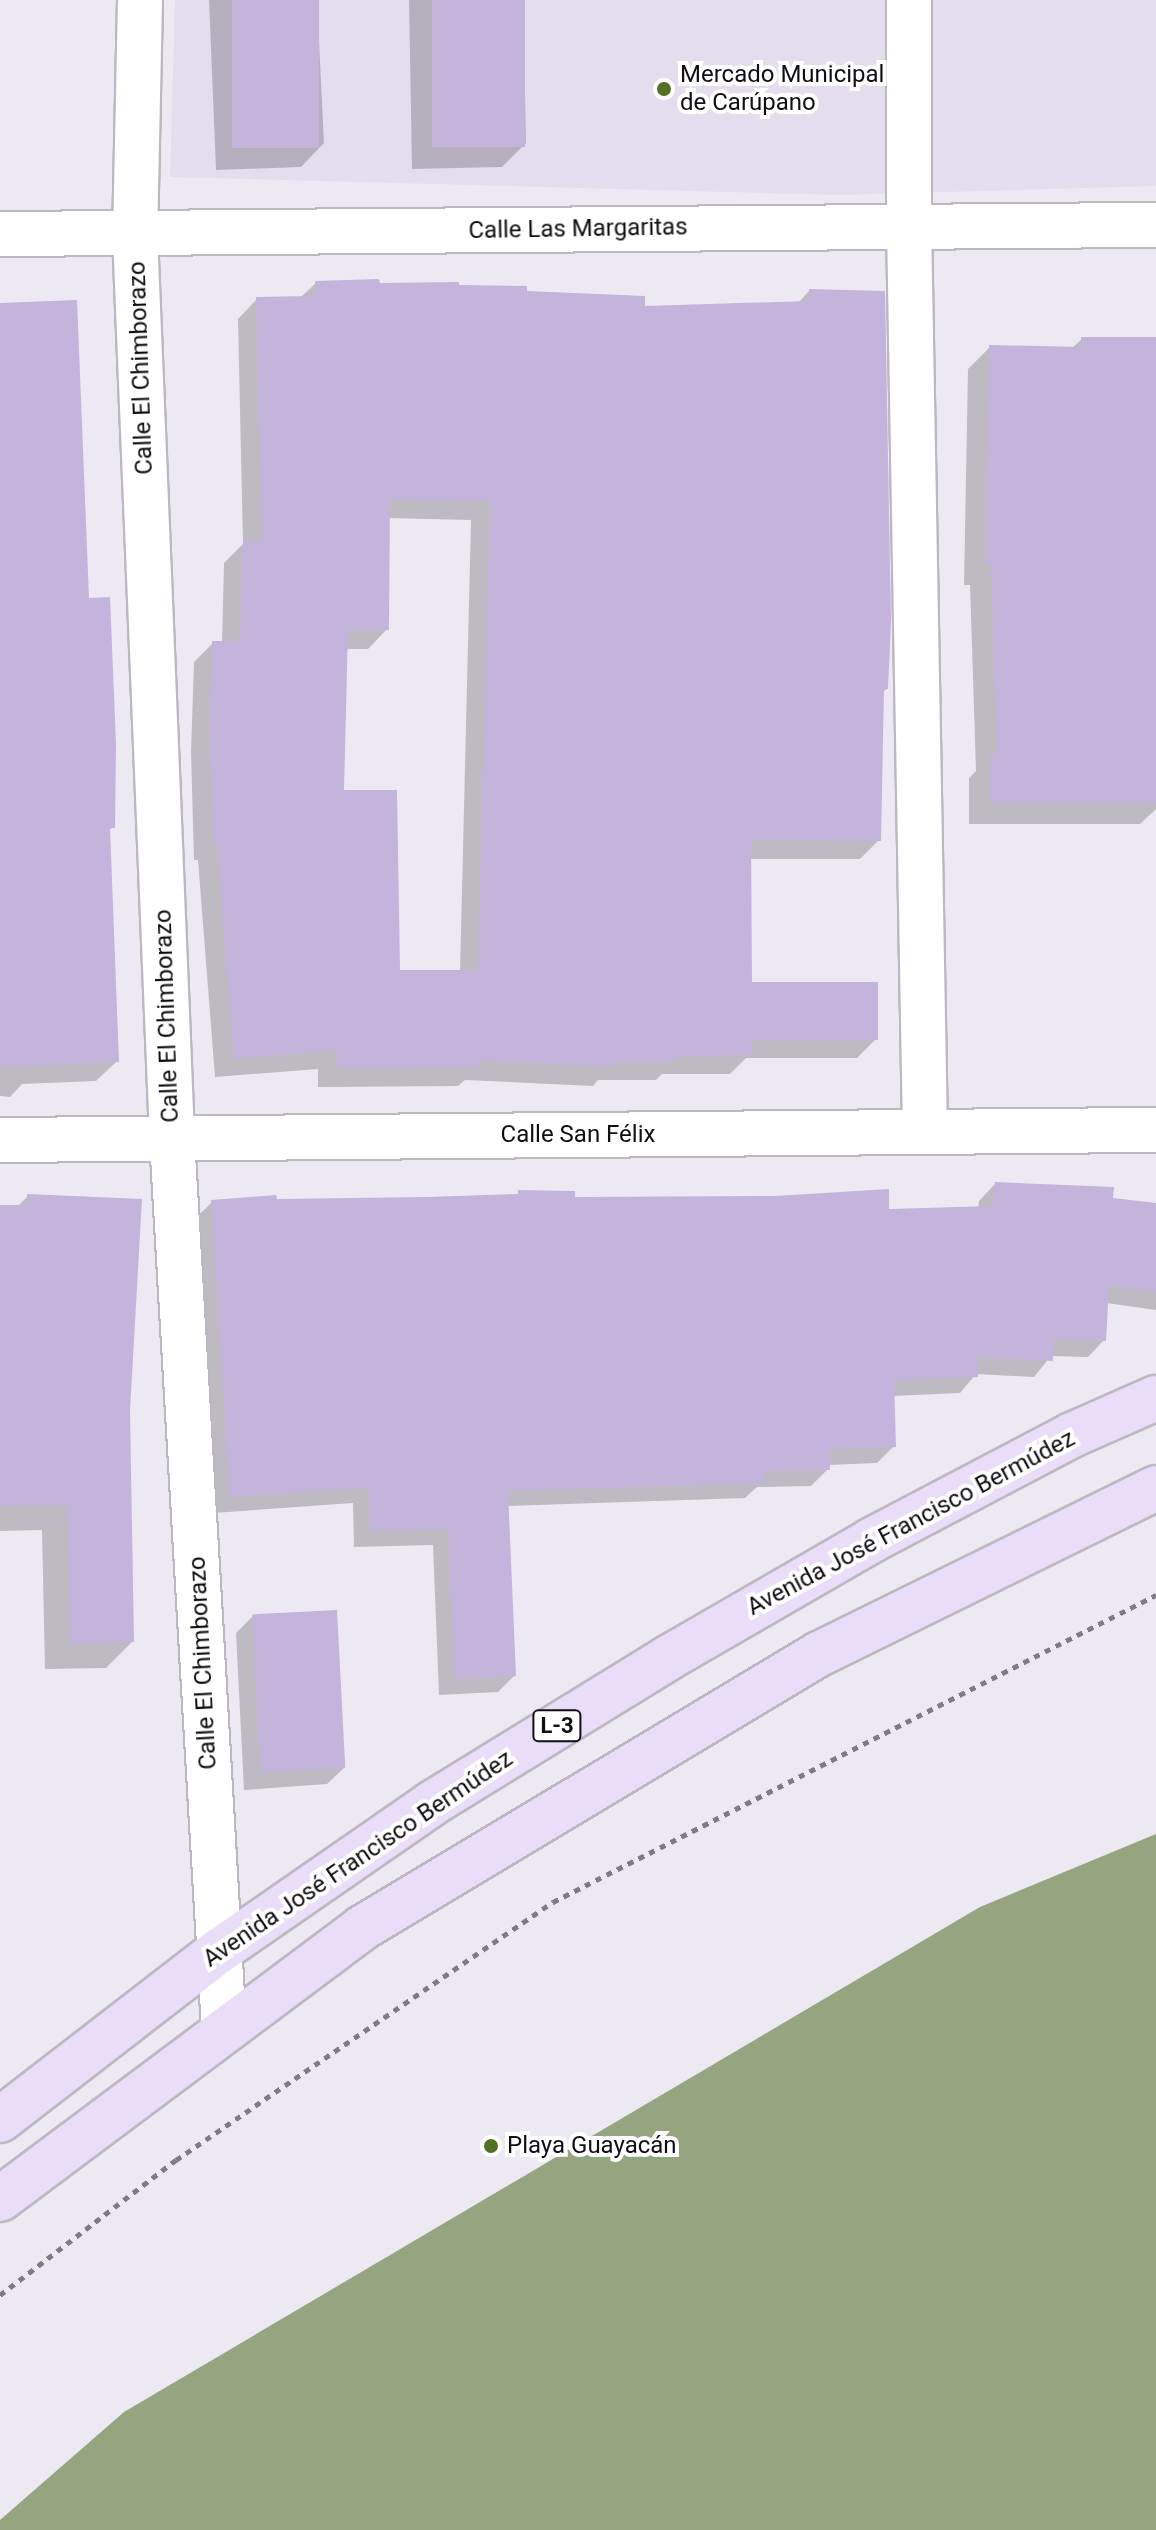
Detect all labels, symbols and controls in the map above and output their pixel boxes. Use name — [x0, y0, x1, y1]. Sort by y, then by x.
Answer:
place label: Mercado Municipal de Carúpano — [680, 61, 884, 117]
marker: Mercado Municipal de Carúpano — [655, 80, 673, 98]
street label: Calle Las Margaritas — [468, 213, 688, 245]
street label: Calle El Chimborazo — [123, 261, 159, 475]
street label: Calle El Chimborazo — [149, 909, 185, 1123]
street label: Calle San Félix — [501, 1121, 655, 1149]
street label: Avenida José Francisco Bermúdez — [742, 1424, 1080, 1622]
street label: Calle El Chimborazo — [183, 1556, 223, 1770]
road number: L-3 — [531, 1708, 583, 1744]
street label: Avenida José Francisco Bermúdez — [198, 1744, 518, 1974]
place label: Playa Guayacán — [507, 2132, 677, 2160]
marker: Playa Guayacán — [482, 2137, 500, 2155]

